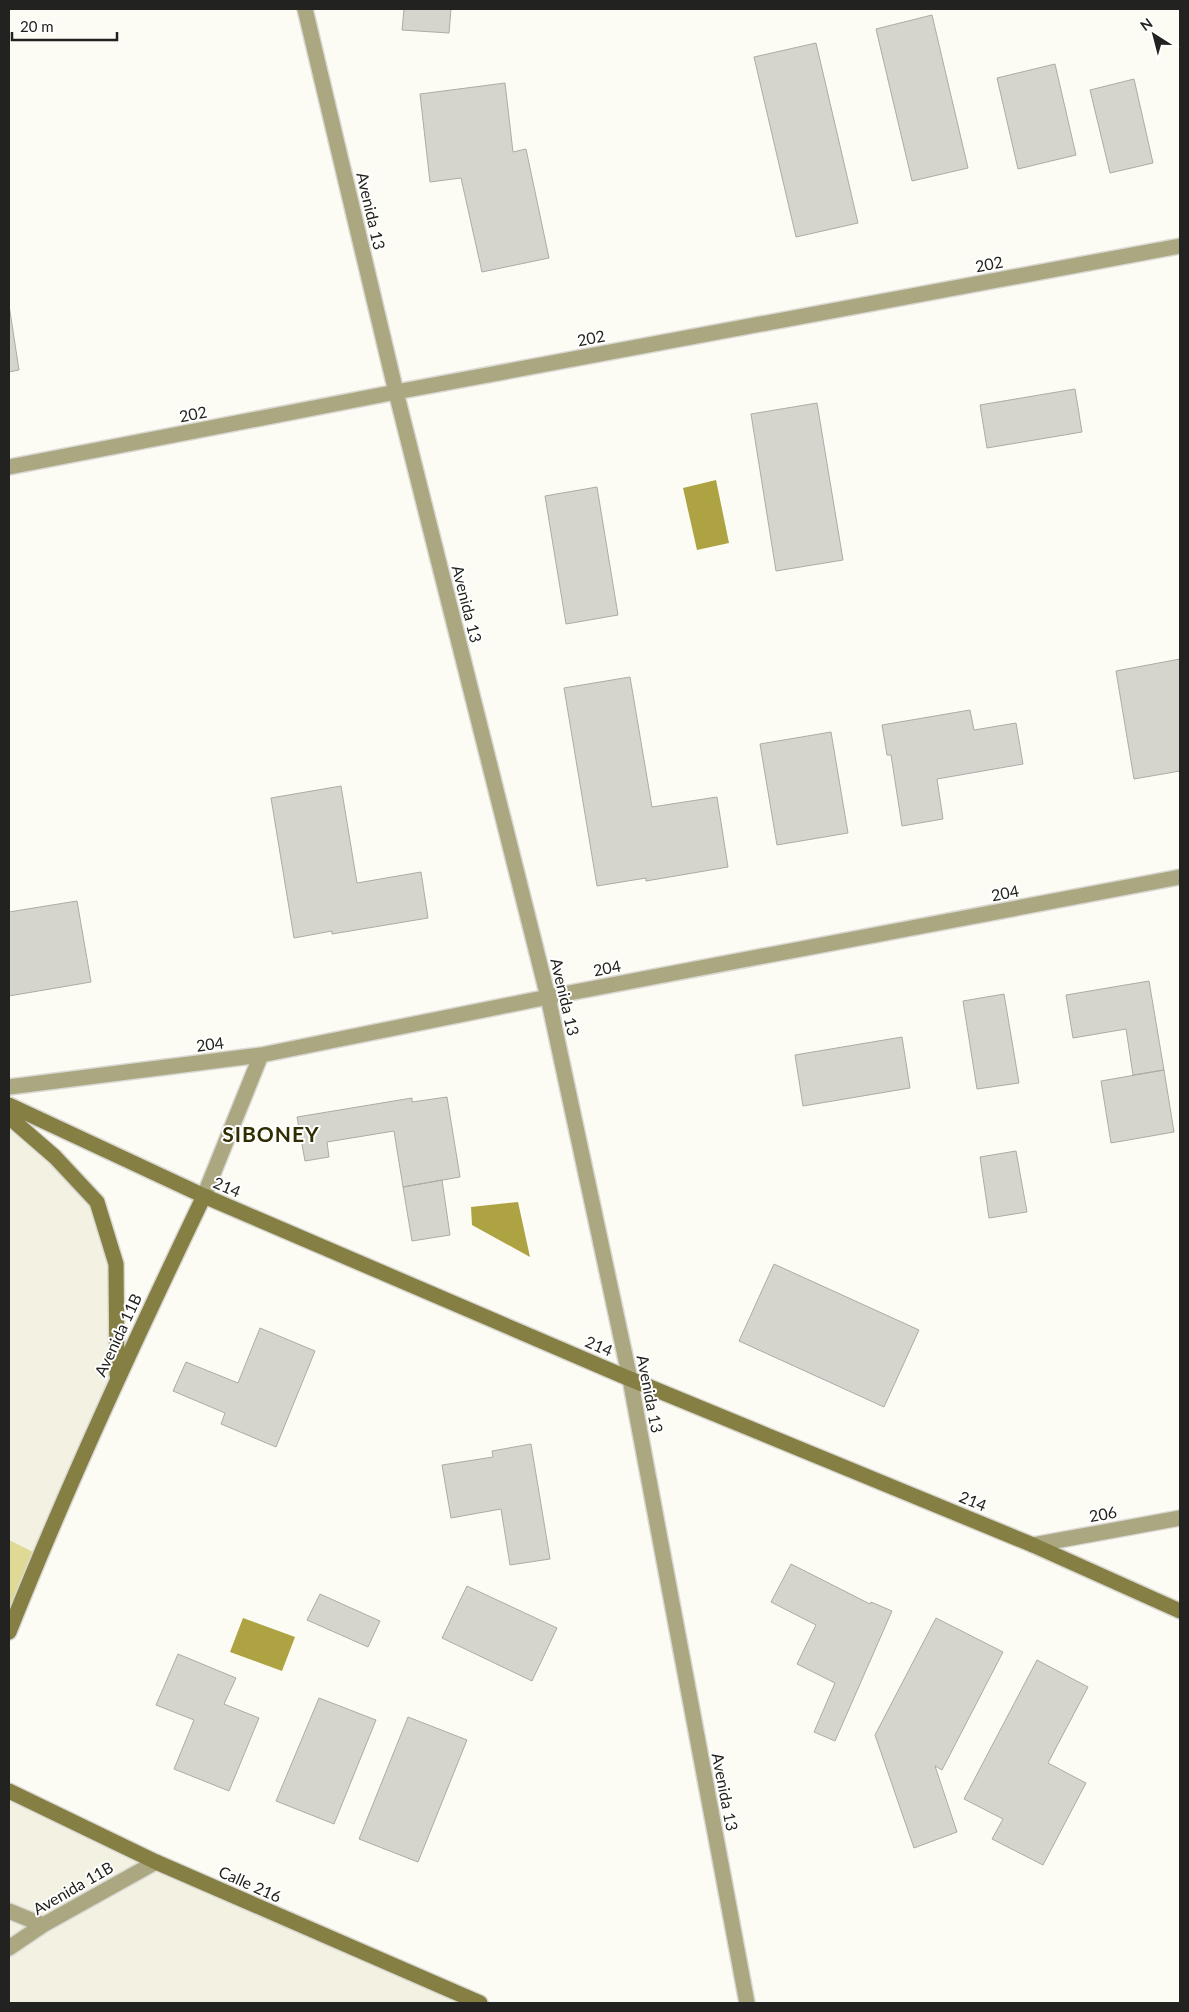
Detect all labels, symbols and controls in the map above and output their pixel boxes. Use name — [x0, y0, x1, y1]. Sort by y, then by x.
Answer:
scale bar — [12, 10, 118, 42]
north arrow — [1129, 10, 1179, 60]
text: N — [1137, 14, 1155, 34]
text: 20 m — [20, 17, 54, 35]
street label: Avenida 13 — [353, 170, 390, 252]
street label: 202 — [973, 252, 1004, 275]
street label: 202 — [575, 326, 606, 349]
street label: 202 — [177, 402, 208, 425]
street label: Avenida 13 — [449, 563, 486, 645]
street label: 204 — [989, 881, 1020, 904]
street label: Avenida 13 — [547, 956, 584, 1038]
street label: 204 — [591, 956, 622, 979]
street label: 204 — [195, 1032, 225, 1055]
district label: SIBONEY — [222, 1121, 320, 1146]
street label: 214 — [211, 1172, 244, 1201]
street label: Avenida 11B — [90, 1290, 145, 1379]
street label: 214 — [583, 1331, 616, 1360]
street label: Avenida 13 — [634, 1353, 667, 1434]
street label: 214 — [957, 1487, 990, 1515]
street label: 206 — [1088, 1502, 1118, 1525]
street label: Avenida 13 — [709, 1751, 742, 1832]
street label: Avenida 11B — [29, 1857, 116, 1918]
street label: Calle 216 — [216, 1861, 284, 1906]

